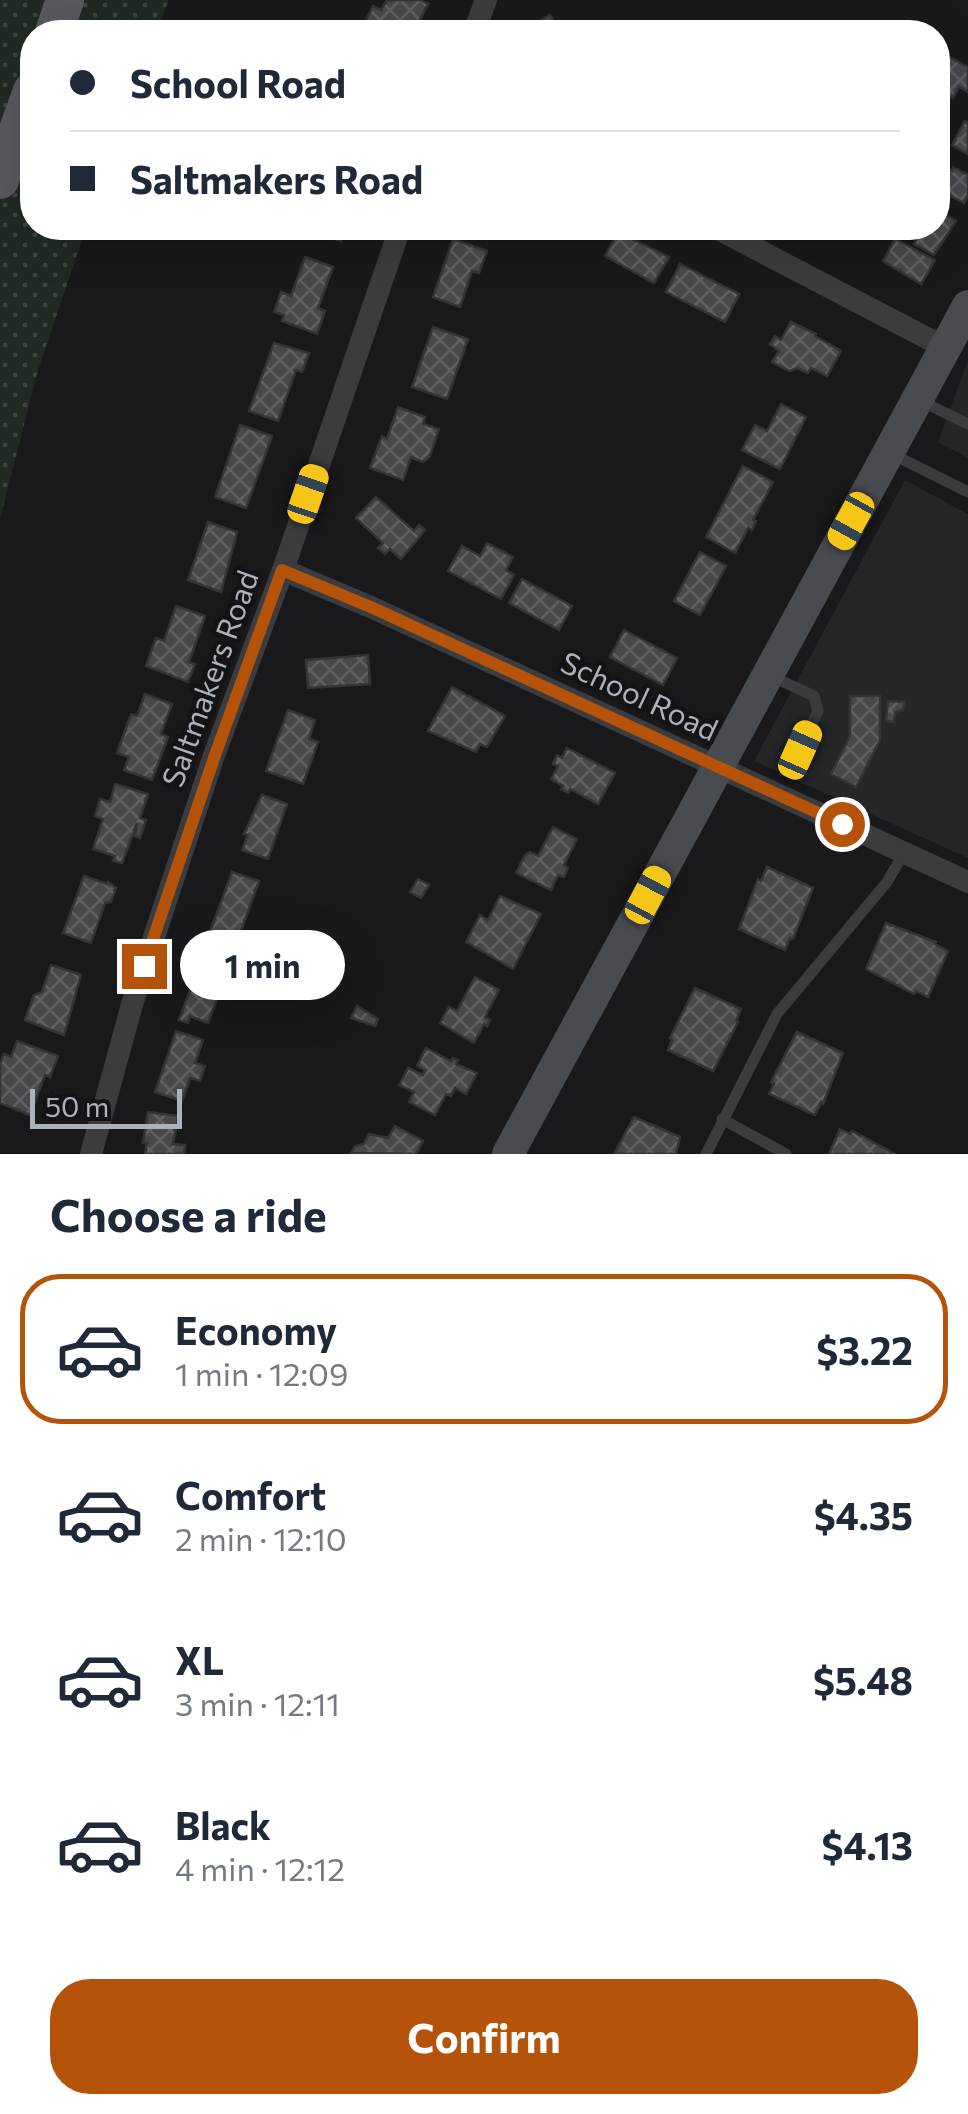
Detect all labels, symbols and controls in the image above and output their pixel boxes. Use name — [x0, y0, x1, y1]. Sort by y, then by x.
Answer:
text: School Road — [130, 59, 346, 106]
text: Saltmakers Road — [130, 155, 423, 202]
car — [284, 461, 332, 527]
car — [823, 487, 879, 555]
street label: Saltmakers Road — [152, 565, 265, 791]
street label: School Road — [556, 642, 724, 747]
car — [774, 716, 826, 784]
route start — [820, 802, 865, 847]
car — [621, 861, 675, 929]
callout: 1 min — [179, 931, 344, 1001]
route end — [122, 944, 167, 989]
text: 1 min — [225, 945, 300, 985]
scale bar — [30, 1084, 182, 1128]
text: 50 m — [45, 1089, 109, 1123]
text: Choose a ride — [50, 1186, 327, 1241]
icon: car — [55, 1304, 145, 1394]
text: Economy — [175, 1306, 337, 1353]
text: $3.22 — [816, 1326, 913, 1373]
text: 1 min · 12:09 — [175, 1353, 348, 1393]
icon: car — [55, 1469, 145, 1559]
text: Comfort — [175, 1471, 326, 1518]
text: $4.35 — [814, 1491, 913, 1538]
text: 2 min · 12:10 — [175, 1518, 347, 1558]
icon: car — [55, 1634, 145, 1724]
text: XL — [175, 1636, 224, 1683]
text: $5.48 — [813, 1656, 913, 1703]
text: 3 min · 12:11 — [175, 1683, 340, 1723]
icon: car — [55, 1799, 145, 1889]
text: Black — [175, 1801, 271, 1848]
text: $4.13 — [821, 1821, 913, 1868]
text: 4 min · 12:12 — [175, 1848, 345, 1888]
button: Confirm — [50, 1979, 918, 2094]

